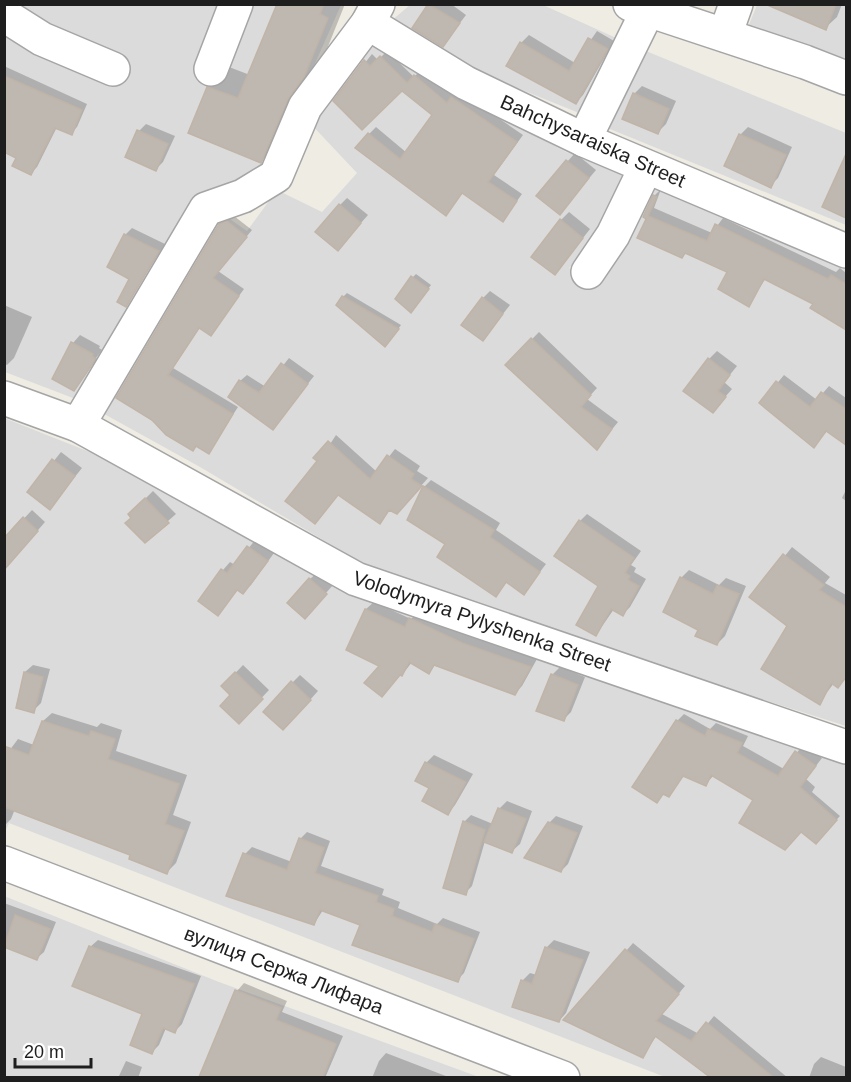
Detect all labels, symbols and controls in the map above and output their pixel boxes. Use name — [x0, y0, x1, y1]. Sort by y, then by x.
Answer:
street label: Bahchysaraiska Street — [497, 90, 689, 192]
street label: Volodymyra Pylyshenka Street — [350, 566, 614, 676]
street label: вулиця Сержа Лифара — [181, 922, 387, 1018]
scale bar — [15, 1031, 92, 1069]
text: 20 m — [24, 1042, 64, 1062]

